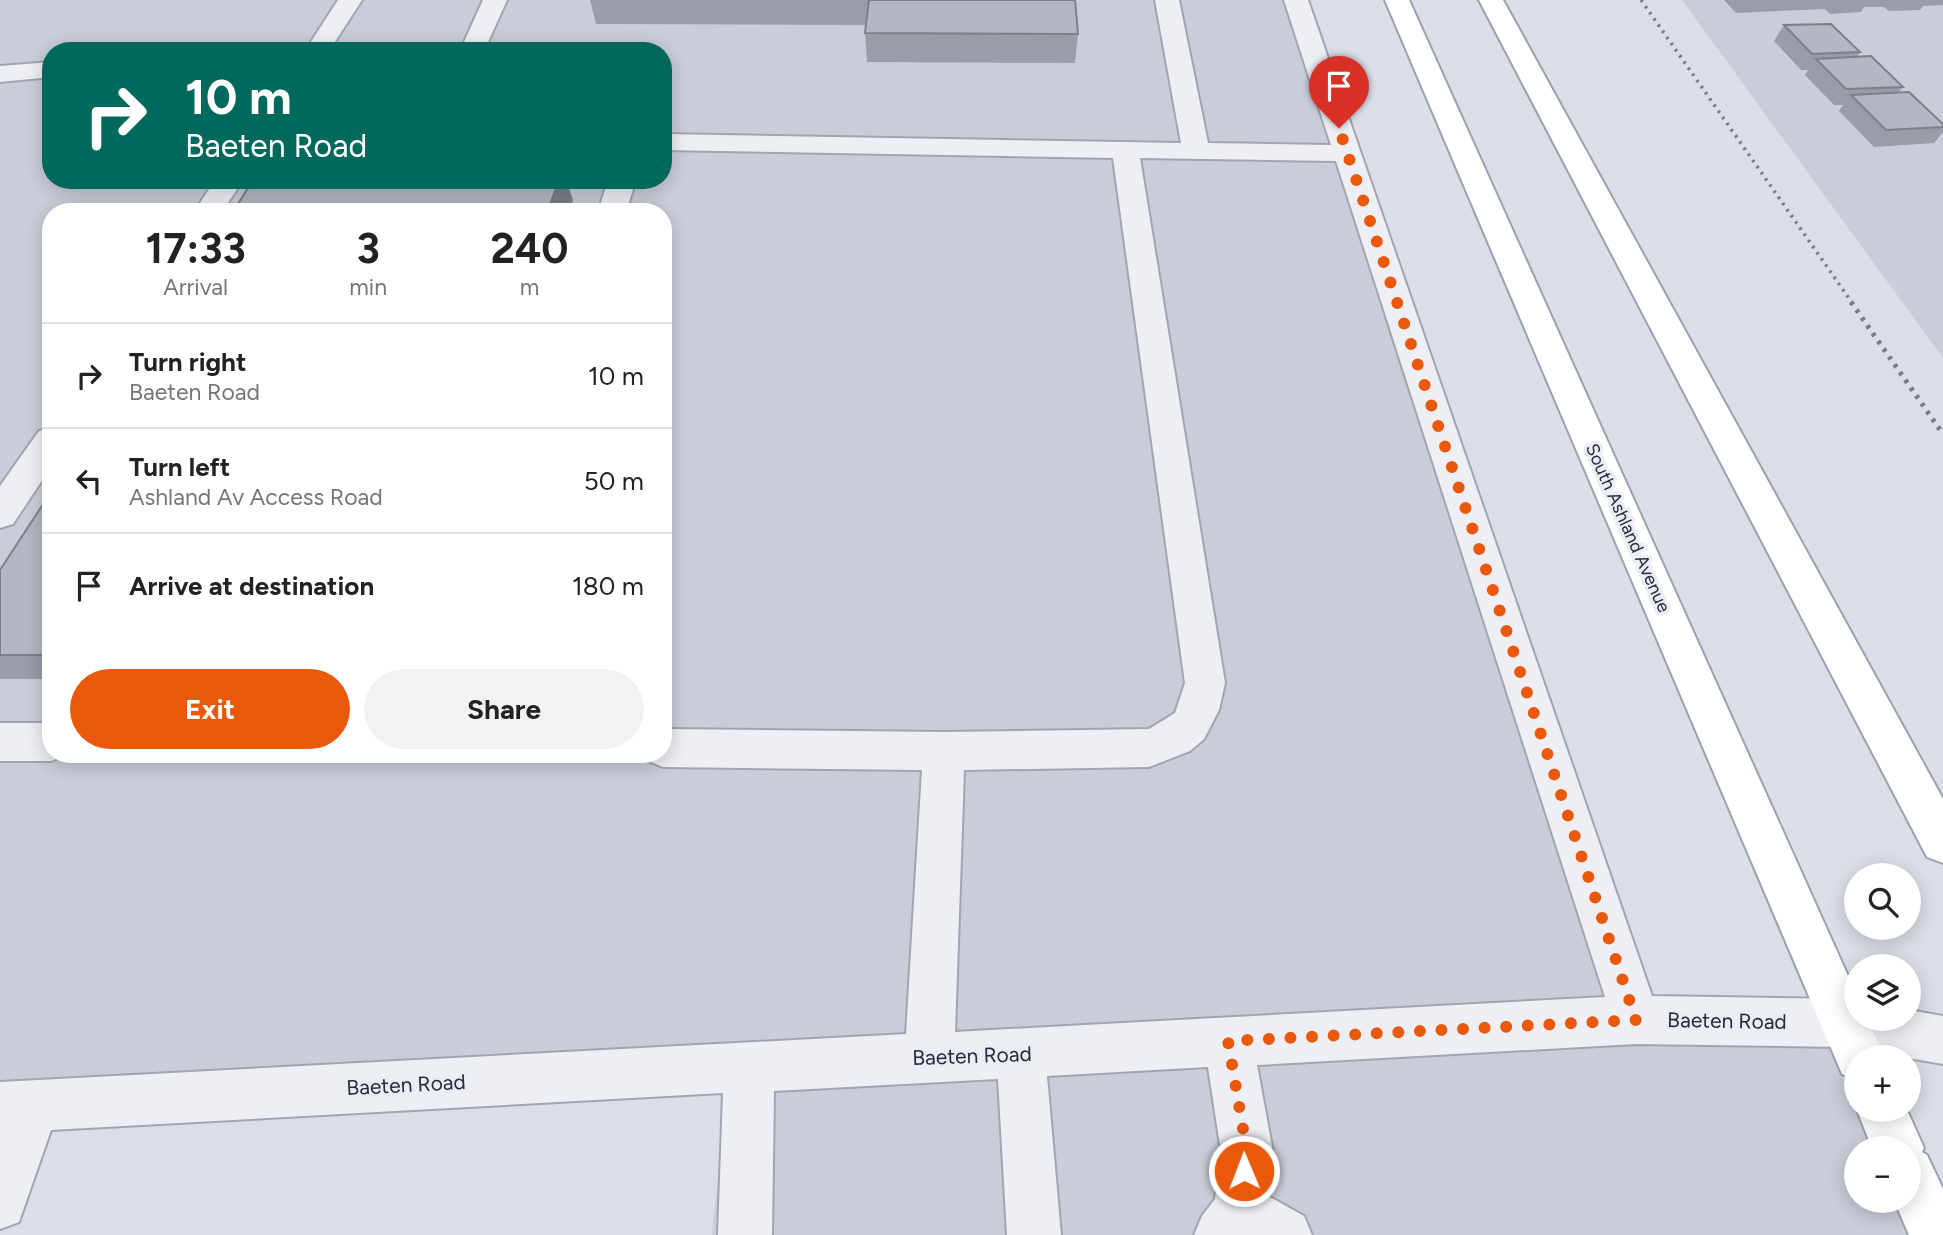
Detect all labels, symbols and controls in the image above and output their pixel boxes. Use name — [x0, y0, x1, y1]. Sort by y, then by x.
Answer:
pin — [1309, 56, 1369, 128]
text: 10 m — [185, 67, 292, 126]
icon: arrive — [1320, 67, 1358, 105]
icon: right — [70, 70, 161, 161]
text: Baeten Road — [185, 127, 367, 165]
text: 17:33 — [145, 223, 246, 274]
text: 3 — [356, 223, 380, 274]
text: 240 — [490, 223, 569, 274]
text: Arrival — [163, 273, 228, 301]
text: min — [349, 273, 387, 301]
text: m — [520, 273, 539, 301]
text: Turn right — [129, 346, 246, 378]
icon: right — [70, 357, 108, 395]
text: 10 m — [588, 360, 644, 392]
text: Baeten Road — [129, 378, 260, 406]
street label: South Ashland Avenue — [1581, 440, 1675, 616]
text: Turn left — [129, 451, 230, 483]
icon: left — [70, 462, 108, 500]
text: 50 m — [584, 465, 644, 497]
text: Ashland Av Access Road — [129, 483, 383, 511]
icon: arrive — [70, 567, 108, 605]
text: Arrive at destination — [129, 570, 374, 602]
text: 180 m — [572, 570, 644, 602]
button: Exit — [70, 669, 350, 749]
button: Share — [364, 669, 644, 749]
map controls — [1844, 863, 1921, 1213]
button: search — [1844, 863, 1921, 940]
button: layers — [1844, 954, 1921, 1031]
street label: Baeten Road — [1667, 1007, 1787, 1034]
street label: Baeten Road — [912, 1041, 1032, 1070]
button: + — [1844, 1045, 1921, 1122]
street label: Baeten Road — [346, 1069, 466, 1100]
position arrow — [1207, 1134, 1281, 1208]
button: − — [1844, 1136, 1921, 1213]

